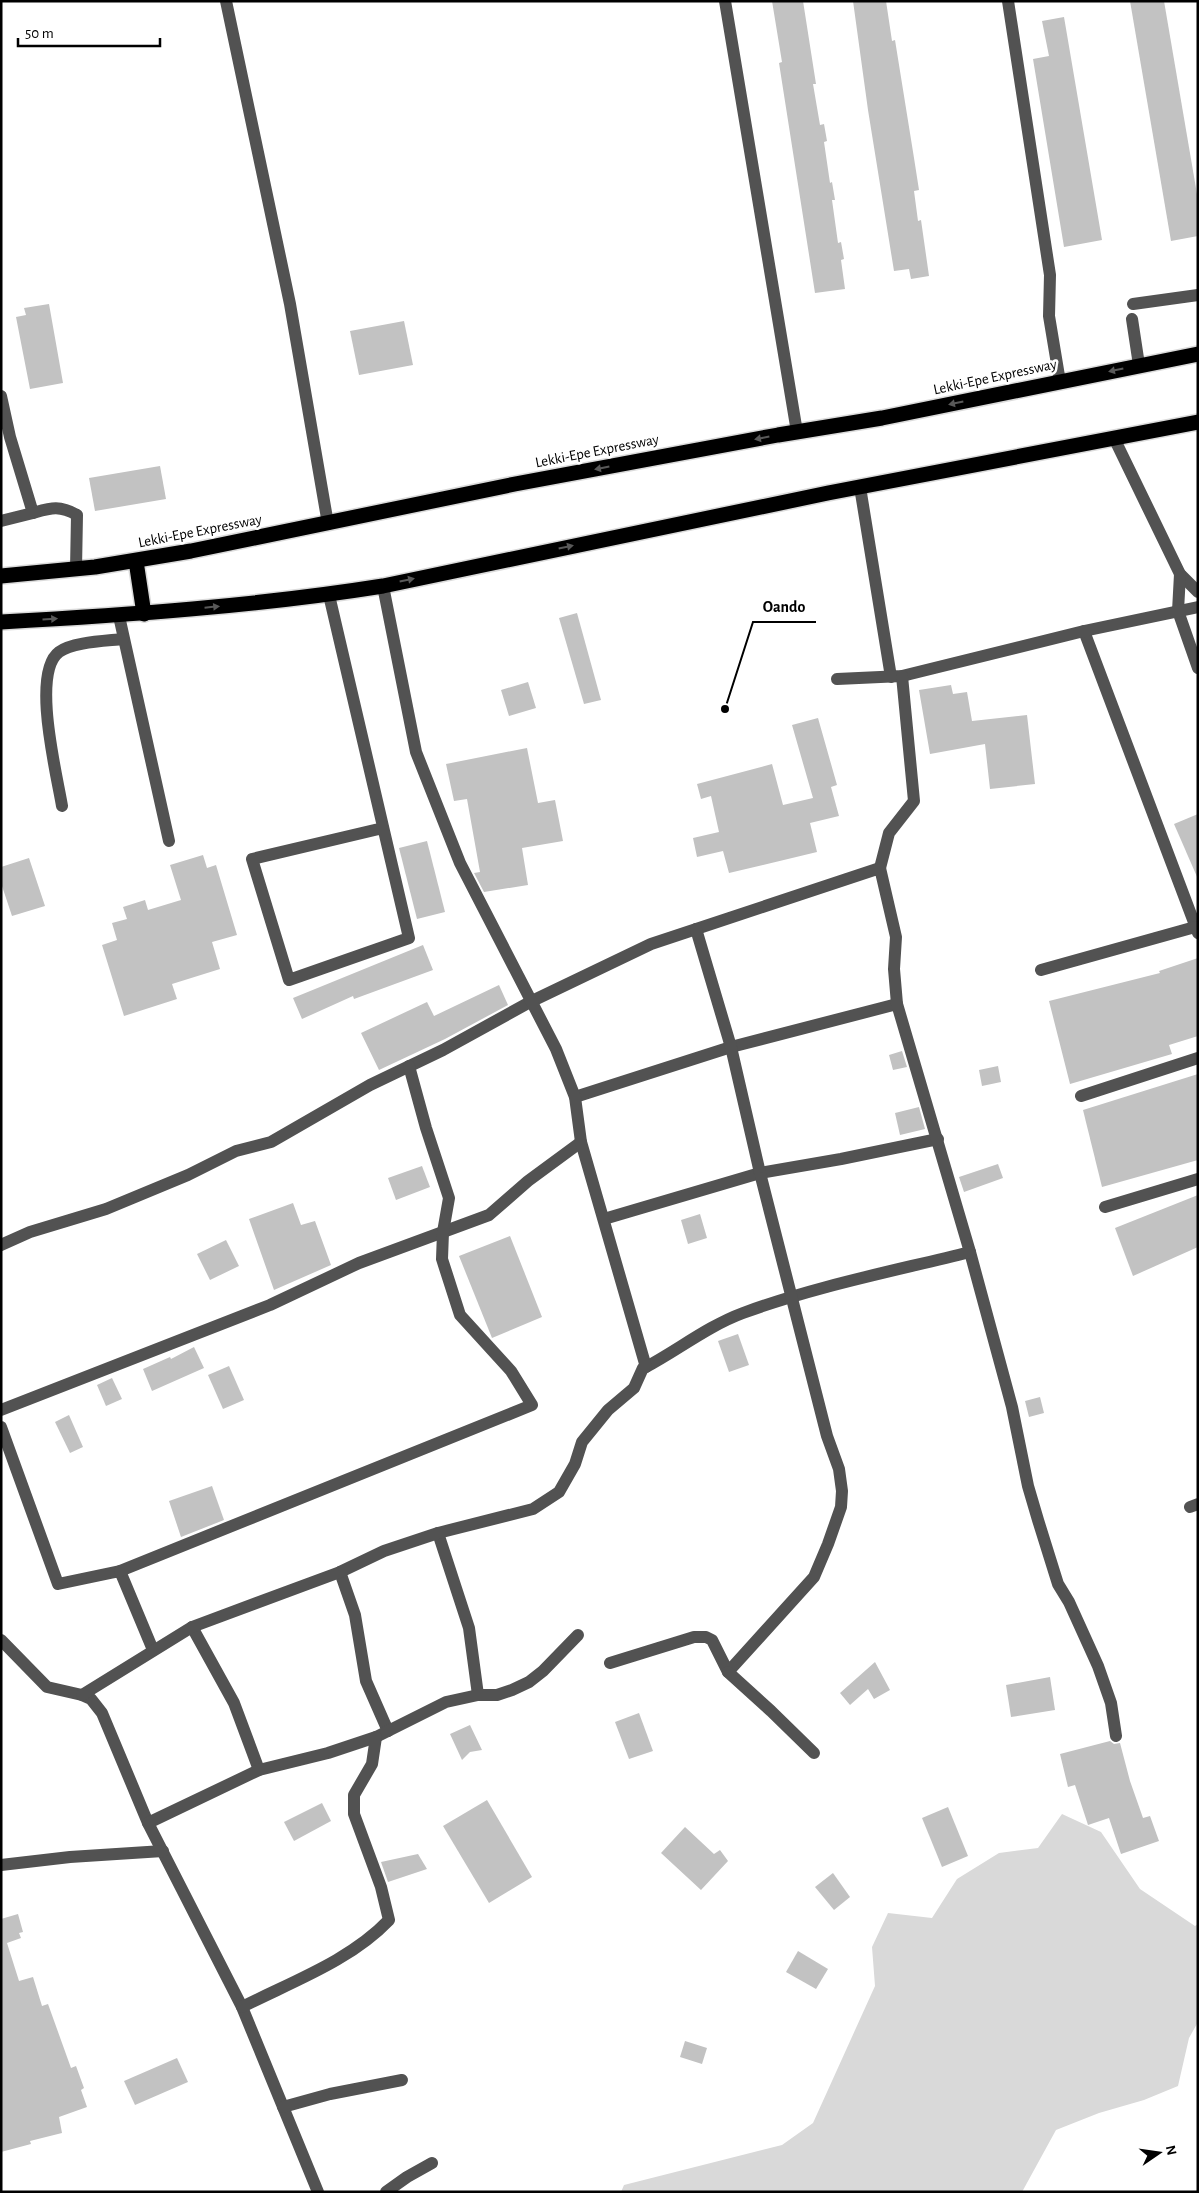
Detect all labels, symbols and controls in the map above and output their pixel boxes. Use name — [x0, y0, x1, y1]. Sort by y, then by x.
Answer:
scale bar — [18, 15, 160, 47]
text: 50 m — [25, 26, 54, 41]
street label: Lekki-Epe Expressway — [932, 356, 1059, 397]
one-way arrow — [1108, 366, 1123, 374]
one-way arrow — [948, 399, 964, 407]
street label: Lekki-Epe Expressway — [534, 432, 661, 470]
one-way arrow — [755, 434, 770, 442]
one-way arrow — [595, 464, 610, 472]
street label: Lekki-Epe Expressway — [137, 512, 264, 550]
one-way arrow — [559, 543, 574, 551]
one-way arrow — [400, 576, 416, 584]
callout: Oando — [753, 591, 816, 622]
text: Oando — [763, 599, 805, 615]
one-way arrow — [204, 603, 220, 611]
one-way arrow — [42, 615, 58, 623]
north arrow — [1134, 2128, 1184, 2178]
text: N — [1163, 2144, 1179, 2157]

